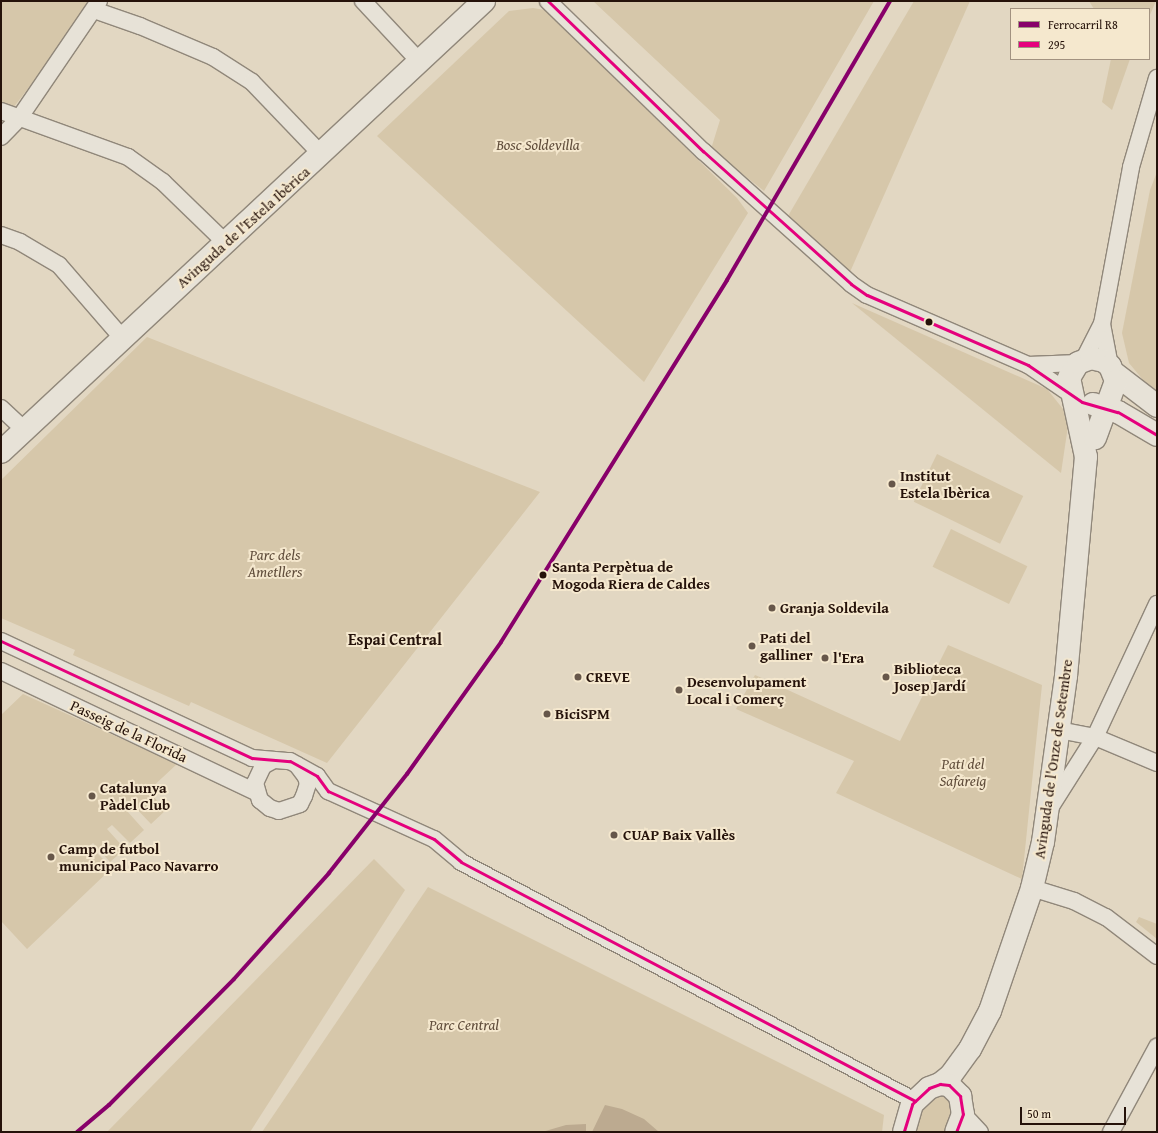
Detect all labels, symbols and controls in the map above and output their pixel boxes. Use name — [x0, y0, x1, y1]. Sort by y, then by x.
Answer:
legend — [1010, 8, 1150, 60]
text: Ferrocarril R8 — [1048, 16, 1118, 33]
text: 295 — [1048, 36, 1065, 53]
park label: Bosc Soldevilla — [496, 136, 580, 154]
street label: Avinguda de l'Estela Ibèrica — [173, 162, 313, 292]
unlabelled marker — [924, 317, 934, 327]
place label: Institut Estela Ibèrica — [900, 466, 990, 501]
marker: Institut Estela Ibèrica — [887, 479, 897, 489]
park label: Parc dels Ametllers — [248, 545, 302, 580]
place label: Santa Perpètua de Mogoda Riera de Caldes — [552, 557, 710, 592]
marker: Santa Perpètua de Mogoda Riera de Caldes — [537, 569, 549, 581]
place label: Granja Soldevila — [780, 599, 889, 617]
marker: Granja Soldevila — [767, 603, 777, 613]
place label: Pati del galliner — [760, 628, 813, 663]
district label: Espai Central — [348, 629, 442, 649]
marker: Pati del galliner — [747, 641, 757, 651]
place label: l'Era — [833, 649, 864, 667]
marker: l'Era — [820, 653, 830, 663]
street label: Avinguda de l'Onze de Setembre — [1030, 658, 1076, 860]
place label: Biblioteca Josep Jardí — [894, 659, 966, 694]
place label: CREVE — [586, 668, 630, 686]
marker: CREVE — [573, 672, 583, 682]
place label: Desenvolupament Local i Comerç — [687, 672, 806, 707]
marker: Biblioteca Josep Jardí — [881, 672, 891, 682]
marker: Desenvolupament Local i Comerç — [674, 685, 684, 695]
street label: Passeig de la Florida — [68, 696, 190, 766]
place label: BiciSPM — [555, 705, 610, 723]
marker: BiciSPM — [542, 709, 552, 719]
park label: Pati del Safareig — [940, 754, 986, 789]
place label: Catalunya Pàdel Club — [100, 778, 170, 813]
marker: Catalunya Pàdel Club — [87, 791, 97, 801]
place label: CUAP Baix Vallès — [623, 826, 735, 844]
marker: CUAP Baix Vallès — [608, 829, 620, 841]
place label: Camp de futbol municipal Paco Navarro — [59, 839, 218, 874]
marker: Camp de futbol municipal Paco Navarro — [46, 852, 56, 862]
park label: Parc Central — [429, 1016, 499, 1034]
scale bar — [1022, 1099, 1128, 1125]
text: 50 m — [1027, 1105, 1051, 1122]

